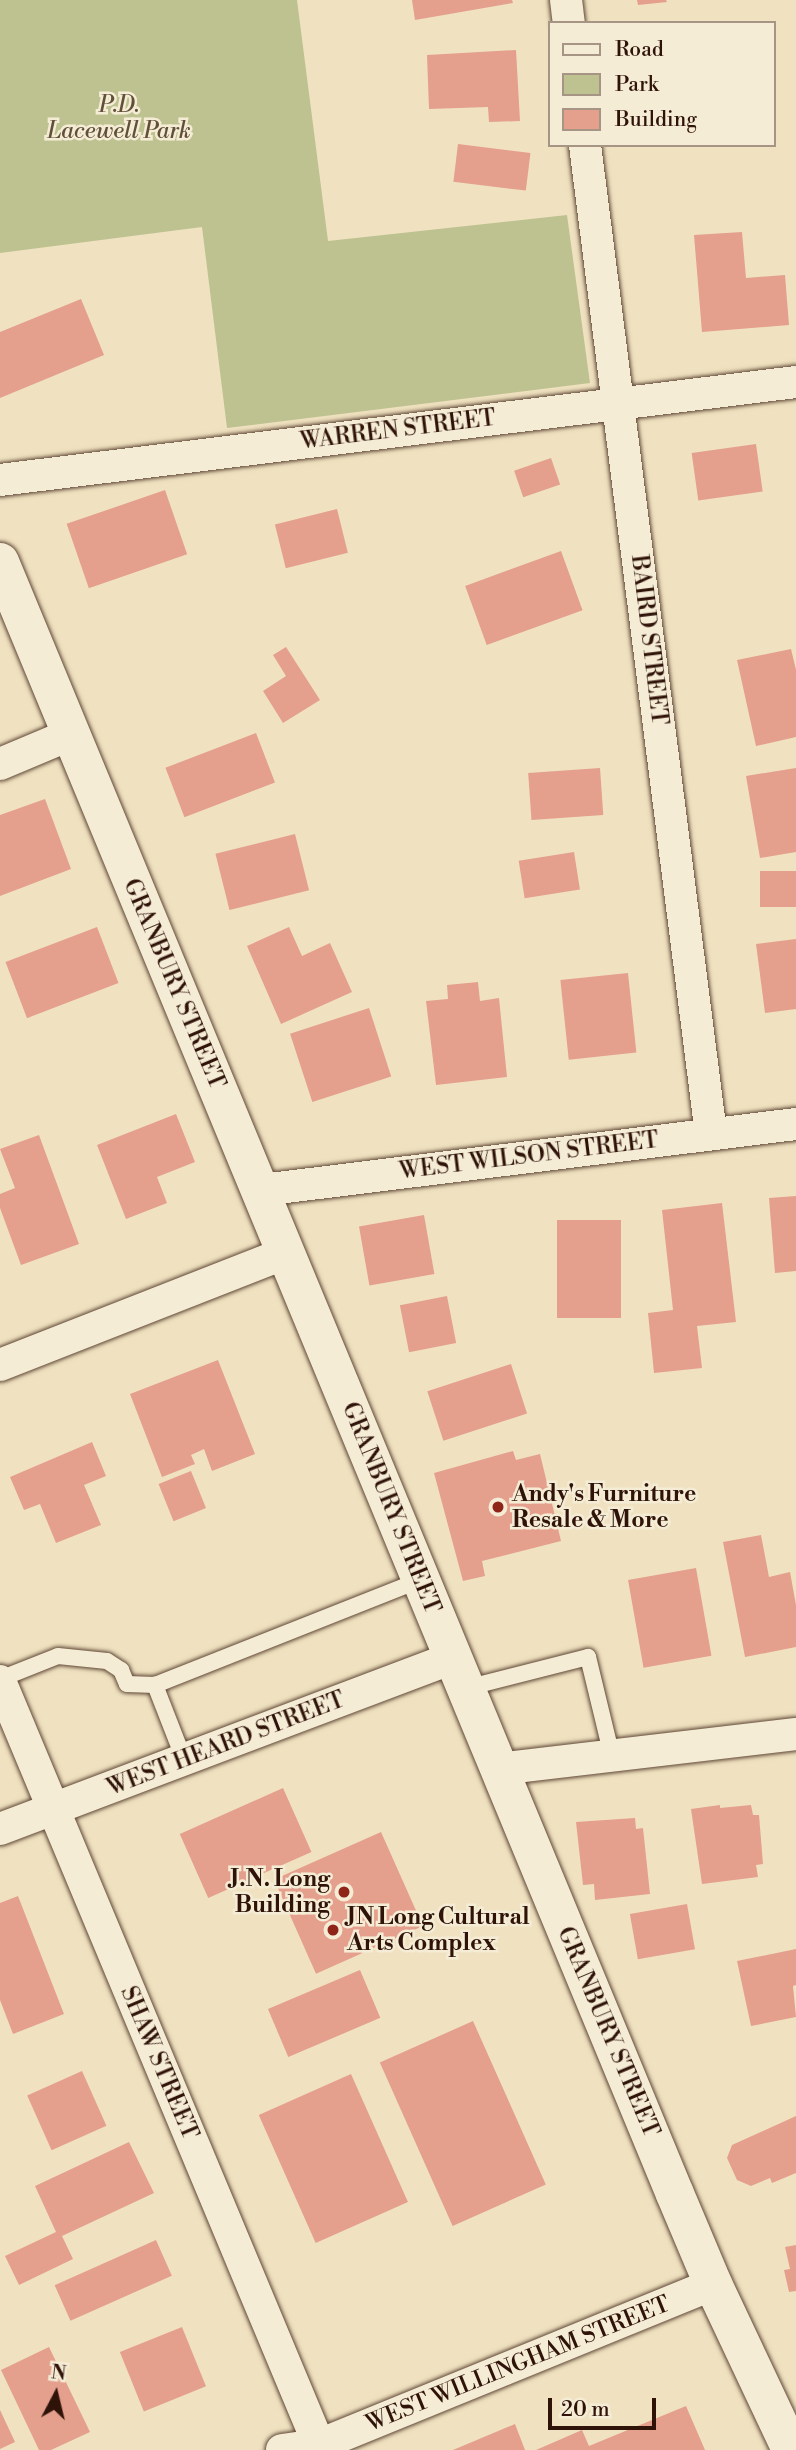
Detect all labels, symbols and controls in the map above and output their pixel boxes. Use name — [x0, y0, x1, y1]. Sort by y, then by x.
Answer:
legend — [548, 21, 775, 147]
text: Road — [615, 37, 664, 63]
text: Park — [615, 72, 659, 98]
park label: P.D. Lacewell Park — [47, 91, 191, 145]
text: Building — [615, 107, 697, 133]
street label: WARREN STREET — [299, 404, 497, 456]
street label: BAIRD STREET — [625, 553, 673, 727]
street label: GRANBURY STREET — [117, 875, 231, 1093]
street label: WEST WILSON STREET — [398, 1126, 660, 1186]
street label: GRANBURY STREET — [336, 1398, 446, 1618]
place label: Andy's Furniture Resale & More — [512, 1480, 696, 1534]
marker: Andy's Furniture Resale & More — [490, 1499, 506, 1515]
street label: WEST HEARD STREET — [103, 1686, 349, 1802]
place label: J.N. Long Building — [230, 1865, 330, 1919]
marker: J.N. Long Building — [336, 1884, 352, 1900]
place label: JN Long Cultural Arts Complex — [347, 1903, 529, 1957]
marker: JN Long Cultural Arts Complex — [325, 1922, 341, 1938]
street label: GRANBURY STREET — [551, 1923, 665, 2141]
street label: SHAW STREET — [114, 1982, 204, 2144]
street label: WEST WILLINGHAM STREET — [362, 2290, 674, 2438]
north arrow — [21, 2359, 91, 2429]
text: N — [50, 2360, 67, 2386]
scale bar — [551, 2384, 660, 2428]
text: 20 m — [561, 2397, 610, 2423]

